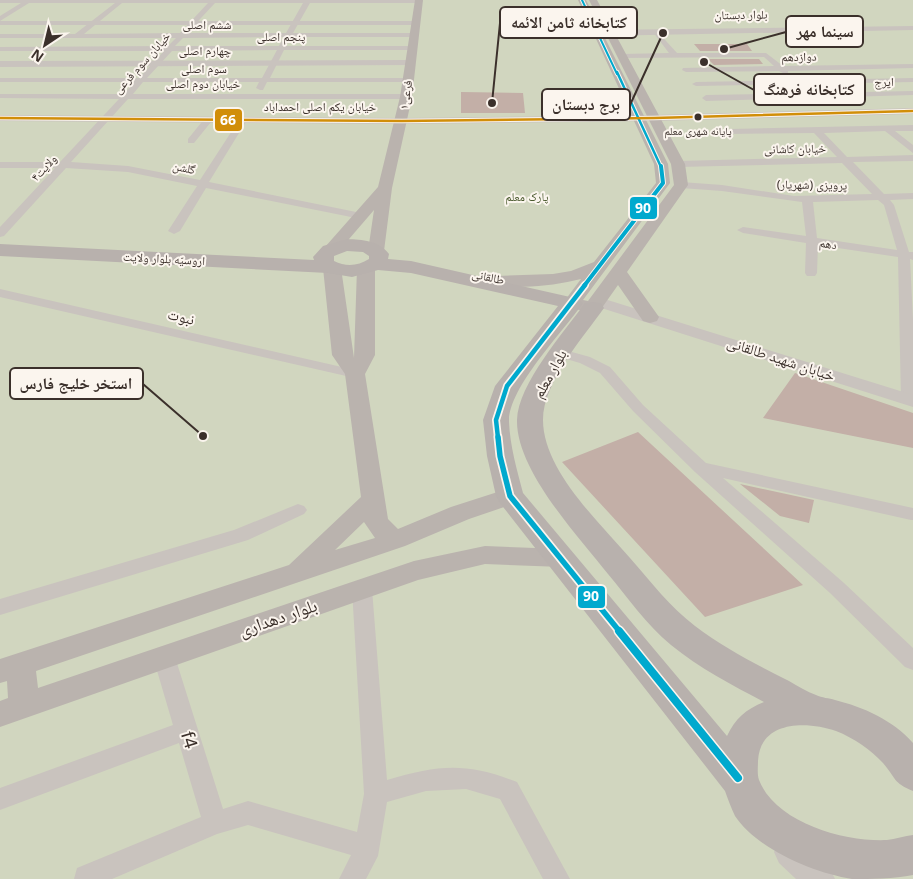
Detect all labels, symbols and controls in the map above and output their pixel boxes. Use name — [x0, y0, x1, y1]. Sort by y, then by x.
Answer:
street label: بلوار دبستان — [714, 6, 768, 23]
callout: کتابخانه ثامن الائمه — [500, 7, 637, 38]
text: کتابخانه ثامن الائمه — [511, 11, 627, 33]
street label: ششم اصلی — [183, 16, 231, 33]
callout: سینما مهر — [786, 16, 863, 47]
north arrow — [20, 20, 70, 70]
text: سینما مهر — [795, 20, 854, 42]
street label: خیابان سوم فرعی — [109, 28, 174, 97]
street label: پنجم اصلی — [257, 28, 306, 45]
street label: چهارم اصلی — [179, 42, 232, 59]
text: N — [27, 45, 47, 67]
street label: دوازدهم — [781, 48, 817, 65]
street label: سوم اصلی — [181, 60, 227, 77]
street label: ایرج — [874, 73, 894, 90]
callout: کتابخانه فرهنگ — [754, 74, 865, 105]
street label: خیابان دوم اصلی — [166, 75, 241, 92]
text: کتابخانه فرهنگ — [763, 78, 855, 100]
street label: فرعی۱ — [395, 79, 416, 111]
callout: برج دبستان — [542, 89, 630, 120]
text: برج دبستان — [552, 93, 620, 115]
street label: خیابان یکم اصلی احمداباد — [264, 98, 377, 115]
line badge: 66 — [214, 108, 243, 132]
text: 66 — [220, 110, 236, 129]
marker: پایانه شهری معلم — [693, 112, 703, 122]
place label: پایانه شهری معلم — [664, 123, 732, 139]
street label: خیابان کاشانی — [764, 139, 826, 158]
street label: ولایت۴ — [27, 150, 60, 185]
street label: گلشن — [171, 157, 197, 178]
street label: پرویزی (شهریار) — [777, 175, 848, 194]
park label: پارک معلم — [505, 188, 549, 205]
line badge: 90 — [629, 196, 658, 220]
text: 90 — [635, 198, 651, 217]
street label: دهم — [818, 234, 838, 253]
street label: اروسیّه بلوار ولایت — [123, 248, 206, 269]
street label: طالقانی — [470, 265, 506, 288]
street label: نبوت — [166, 303, 197, 329]
street label: خیابان شهيد طالقانی — [725, 331, 838, 386]
street label: بلوار معلم — [528, 346, 572, 402]
callout: استخر خلیج فارس — [10, 368, 143, 399]
text: استخر خلیج فارس — [20, 372, 132, 394]
line badge: 90 — [577, 585, 606, 609]
text: 90 — [583, 586, 599, 605]
street label: بلوار دهداری — [235, 592, 320, 642]
street label: f4 — [176, 728, 204, 751]

